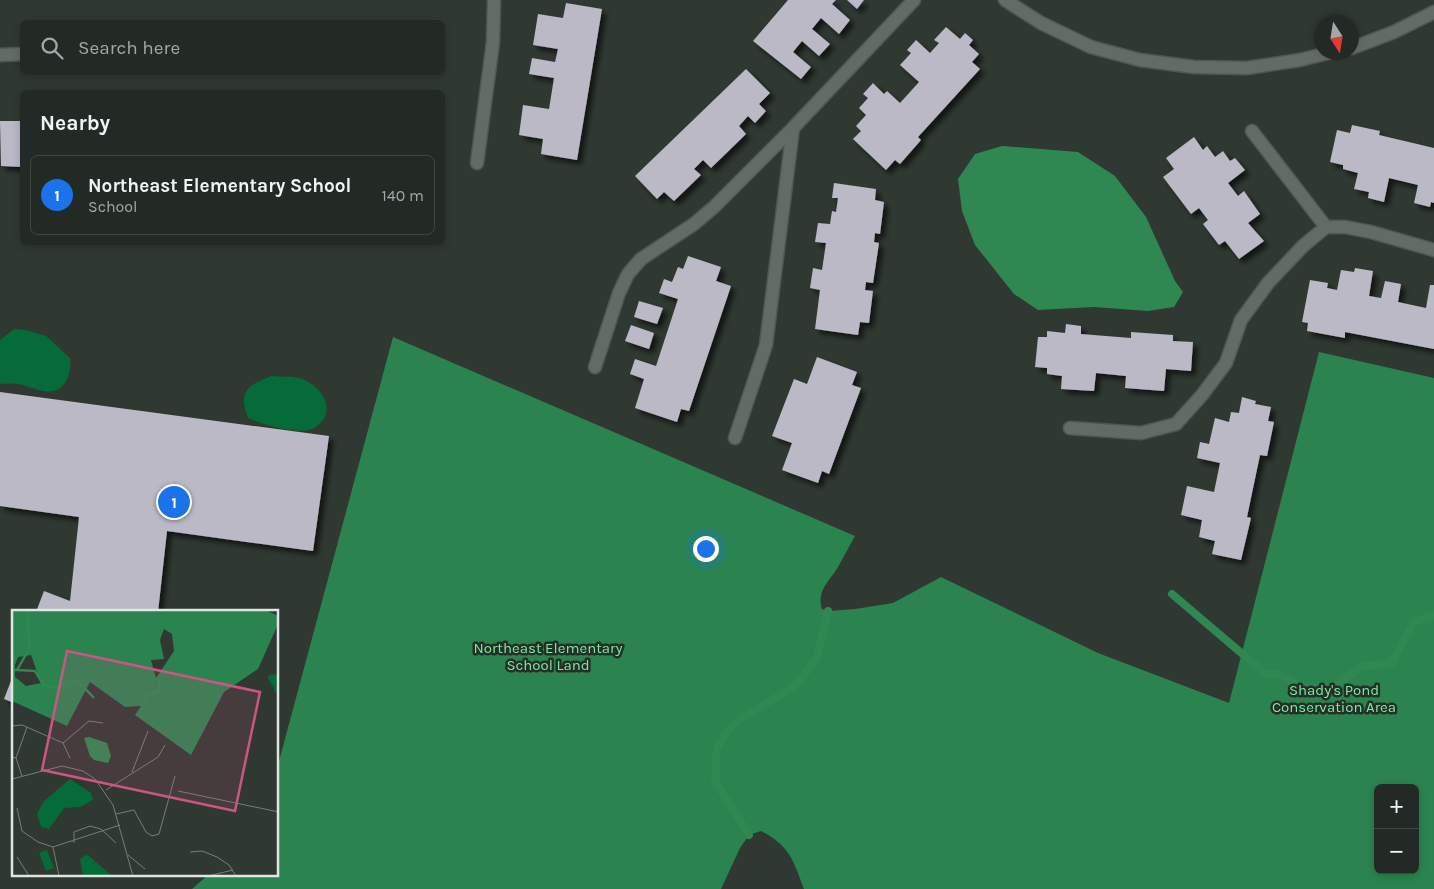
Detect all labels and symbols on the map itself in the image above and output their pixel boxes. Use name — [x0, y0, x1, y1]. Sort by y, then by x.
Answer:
north arrow — [1314, 15, 1359, 60]
pin: 1 — [158, 483, 190, 521]
your location — [693, 536, 719, 562]
inset map — [12, 610, 279, 876]
park label: Northeast Elementary School Land — [473, 639, 623, 674]
park label: Shady's Pond Conservation Area — [1272, 681, 1396, 716]

